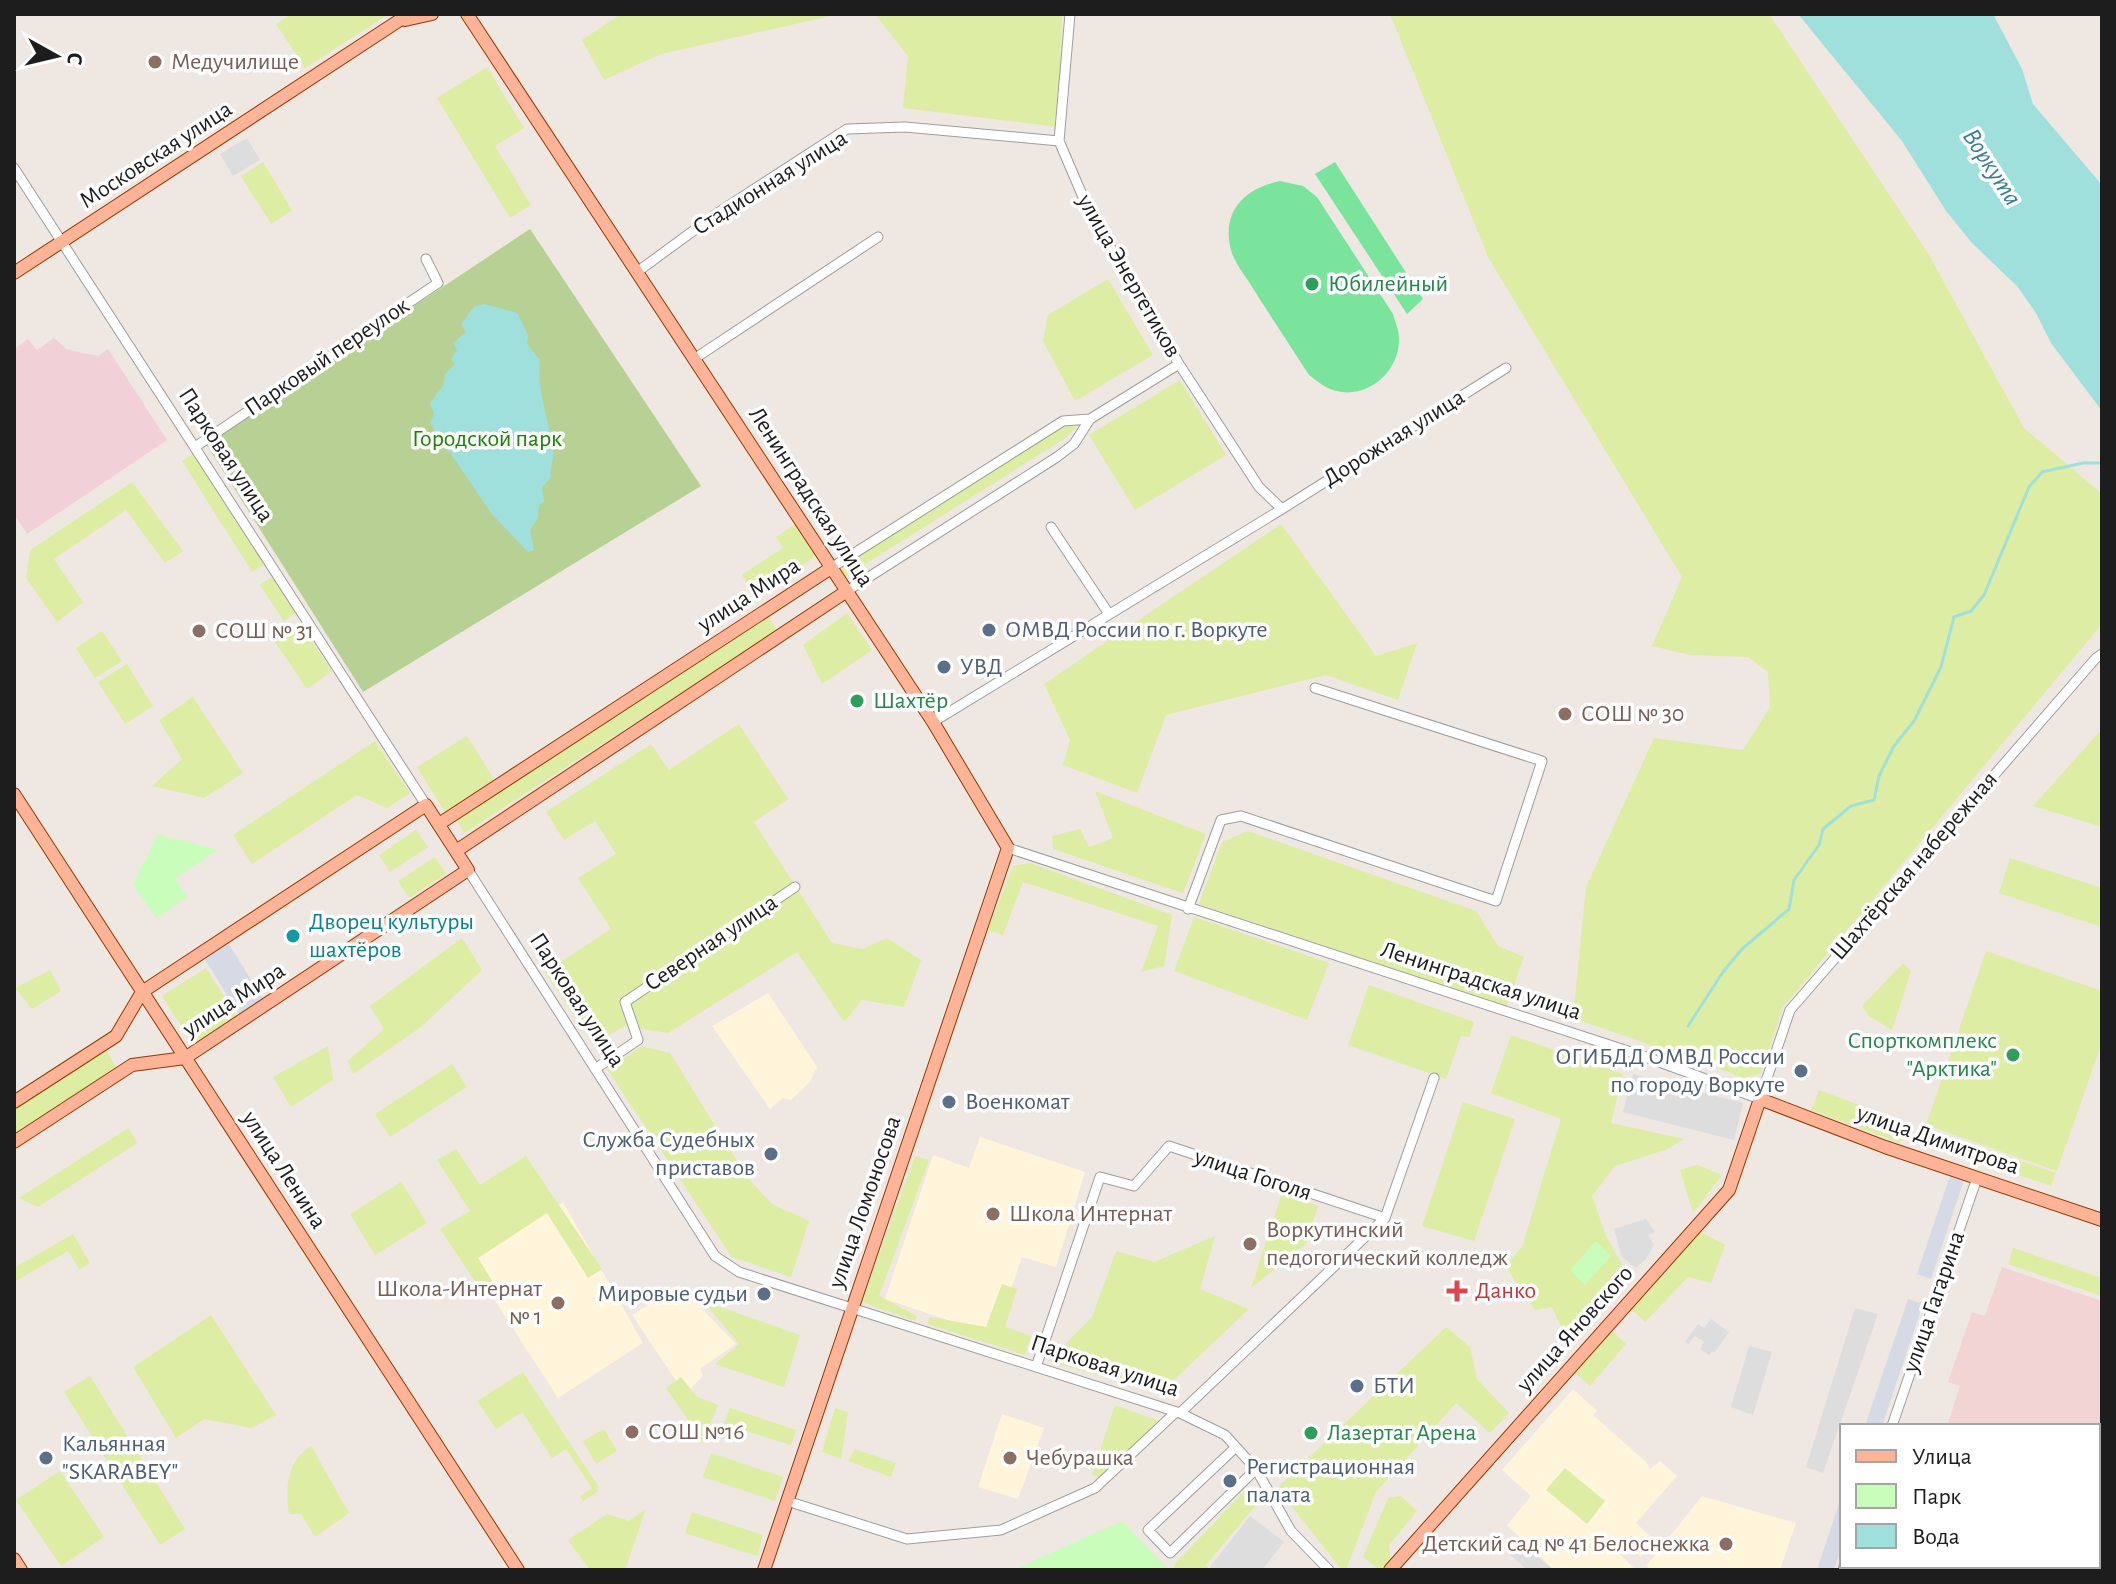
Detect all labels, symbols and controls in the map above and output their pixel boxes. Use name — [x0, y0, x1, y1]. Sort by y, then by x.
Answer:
north arrow — [16, 16, 96, 96]
place label: Медучилище — [171, 50, 299, 74]
text: С — [63, 51, 87, 66]
marker: Медучилище — [146, 53, 164, 71]
street label: Московская улица — [75, 97, 237, 213]
water label: Воркута — [1958, 124, 2026, 210]
street label: Стадионная улица — [689, 126, 851, 240]
street label: улица Энергетиков — [1072, 189, 1185, 362]
place label: Юбилейный — [1328, 272, 1448, 296]
marker: Юбилейный — [1303, 275, 1321, 293]
street label: Парковый переулок — [240, 293, 414, 421]
street label: Парковая улица — [174, 384, 278, 526]
street label: Дорожная улица — [1319, 385, 1469, 491]
street label: Ленинградская улица — [744, 403, 878, 591]
park label: Городской парк — [412, 427, 562, 451]
street label: улица Мира — [693, 553, 804, 637]
place label: ОМВД России по г. Воркуте — [1005, 618, 1268, 642]
place label: СОШ № 31 — [215, 619, 314, 643]
marker: ОМВД России по г. Воркуте — [980, 621, 998, 639]
marker: СОШ № 31 — [190, 622, 208, 640]
place label: УВД — [960, 655, 1003, 679]
marker: УВД — [935, 658, 953, 676]
place label: Шахтёр — [873, 689, 948, 713]
marker: Шахтёр — [848, 692, 866, 710]
place label: СОШ № 30 — [1581, 702, 1684, 726]
marker: СОШ № 30 — [1556, 705, 1574, 723]
street label: Шахтёрская набережная — [1826, 767, 2002, 965]
street label: Северная улица — [640, 890, 782, 996]
place label: Дворец культуры шахтёров — [309, 910, 474, 962]
marker: Дворец культуры шахтёров — [284, 927, 302, 945]
street label: Парковая улица — [525, 929, 629, 1071]
street label: Ленинградская улица — [1378, 937, 1584, 1025]
street label: улица Мира — [178, 958, 289, 1042]
place label: Спорткомплекс "Арктика" — [1848, 1029, 1997, 1081]
place label: ОГИБДД ОМВД России по городу Воркуте — [1555, 1045, 1785, 1097]
marker: Спорткомплекс "Арктика" — [2004, 1046, 2022, 1064]
marker: ОГИБДД ОМВД России по городу Воркуте — [1792, 1062, 1810, 1080]
place label: Военкомат — [965, 1090, 1070, 1114]
marker: Военкомат — [940, 1093, 958, 1111]
street label: улица Димитрова — [1853, 1101, 2022, 1179]
street label: улица Ленина — [237, 1106, 331, 1233]
street label: улица Ломоносова — [824, 1113, 906, 1292]
place label: Служба Судебных приставов — [582, 1128, 755, 1180]
street label: улица Гоголя — [1190, 1144, 1315, 1205]
marker: Служба Судебных приставов — [762, 1145, 780, 1163]
place label: Школа Интернат — [1009, 1202, 1172, 1226]
marker: Школа Интернат — [984, 1205, 1002, 1223]
place label: Воркутинский педогогический колледж — [1266, 1218, 1508, 1270]
street label: улица Гагарина — [1898, 1228, 1969, 1377]
marker: Воркутинский педогогический колледж — [1241, 1235, 1259, 1253]
street label: улица Яновского — [1512, 1261, 1638, 1398]
place label: Школа-Интернат № 1 — [376, 1277, 542, 1329]
place label: Данко — [1475, 1279, 1536, 1303]
marker: Данко — [1446, 1280, 1468, 1302]
place label: Мировые судьи — [598, 1282, 748, 1306]
marker: Мировые судьи — [755, 1285, 773, 1303]
marker: Школа-Интернат № 1 — [549, 1294, 567, 1312]
street label: Парковая улица — [1028, 1331, 1182, 1401]
place label: БТИ — [1373, 1374, 1415, 1398]
marker: БТИ — [1348, 1377, 1366, 1395]
place label: СОШ №16 — [648, 1420, 744, 1444]
place label: Лазертаг Арена — [1327, 1421, 1477, 1445]
marker: СОШ №16 — [623, 1423, 641, 1441]
marker: Лазертаг Арена — [1302, 1424, 1320, 1442]
legend — [1840, 1424, 2100, 1568]
place label: Кальянная "SKARABEY" — [62, 1432, 178, 1484]
text: Улица — [1912, 1445, 1972, 1469]
place label: Чебурашка — [1026, 1446, 1134, 1470]
marker: Кальянная "SKARABEY" — [37, 1449, 55, 1467]
marker: Чебурашка — [1001, 1449, 1019, 1467]
place label: Регистрационная палата — [1246, 1455, 1415, 1507]
marker: Регистрационная палата — [1221, 1472, 1239, 1490]
text: Парк — [1912, 1485, 1961, 1509]
text: Вода — [1912, 1525, 1960, 1549]
place label: Детский сад № 41 Белоснежка — [1422, 1532, 1710, 1556]
marker: Детский сад № 41 Белоснежка — [1717, 1535, 1735, 1553]

